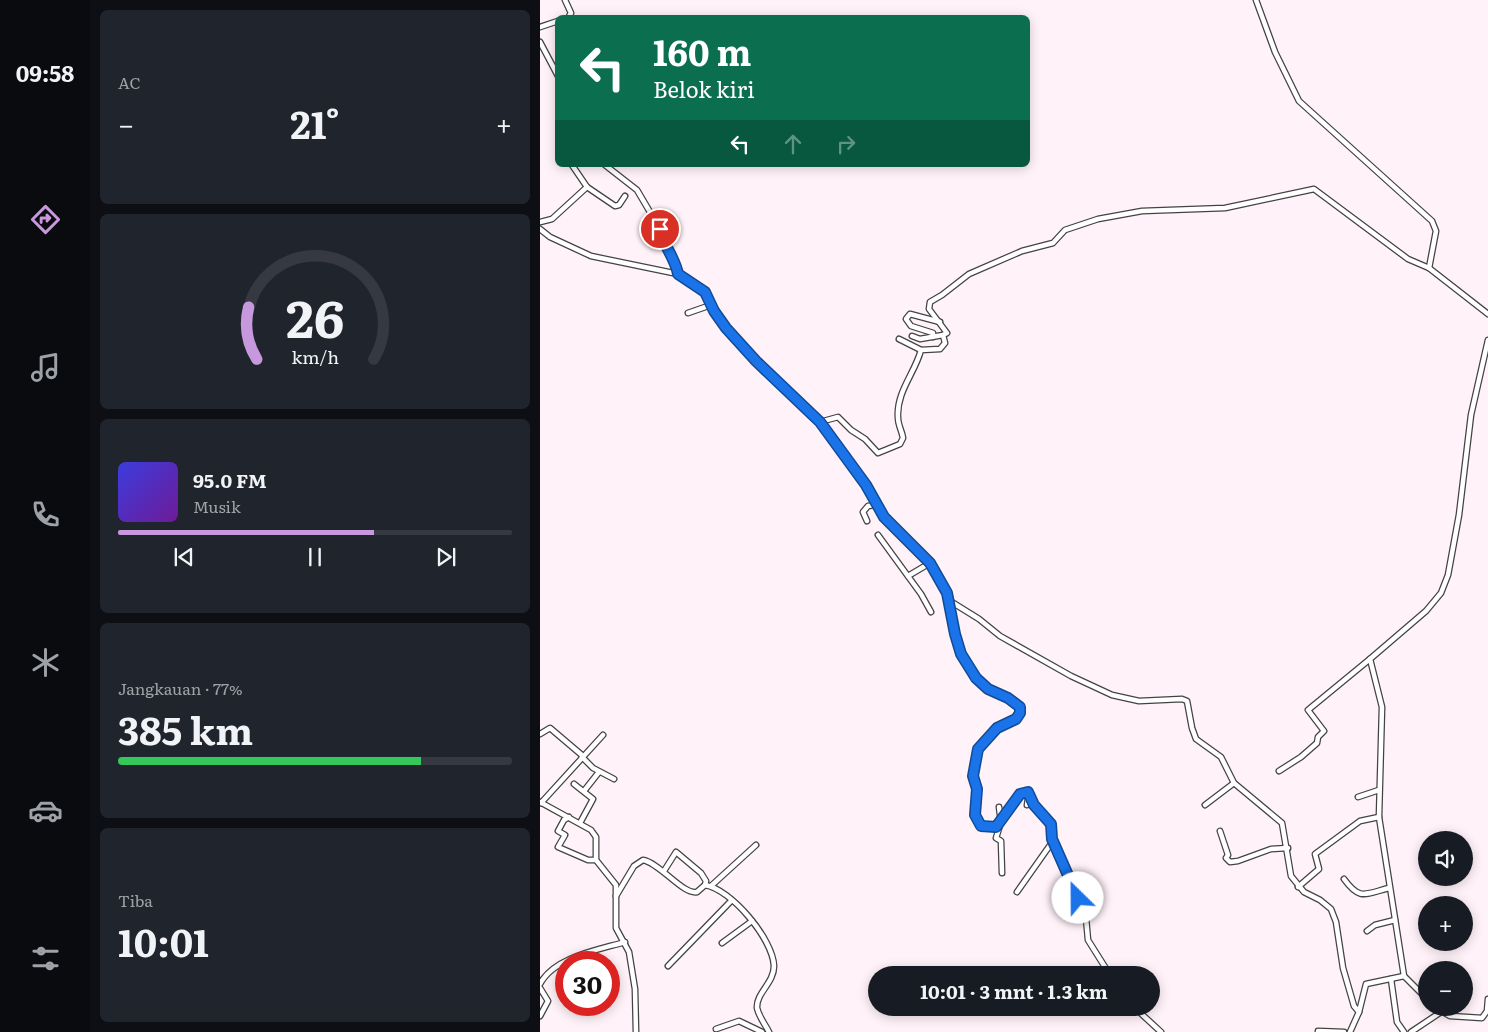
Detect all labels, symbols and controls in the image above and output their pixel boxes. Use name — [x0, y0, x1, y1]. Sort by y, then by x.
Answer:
text: 160 m — [653, 25, 751, 77]
icon: left — [570, 35, 635, 100]
text: 09:58 — [16, 56, 74, 89]
text: AC — [118, 70, 141, 94]
text: Belok kiri — [653, 72, 755, 105]
text: 21° — [290, 94, 340, 151]
text: − — [118, 102, 134, 144]
text: + — [496, 102, 512, 144]
icon: left — [726, 130, 754, 158]
icon: ahead — [779, 130, 807, 158]
icon: right — [832, 130, 860, 158]
icon: directions — [28, 202, 63, 237]
pin — [639, 208, 681, 250]
icon: arrive — [646, 215, 674, 243]
text: 26 — [286, 277, 344, 354]
text: km/h — [291, 343, 339, 370]
icon: music — [28, 350, 63, 385]
text: 95.0 FM — [193, 466, 267, 494]
text: Musik — [193, 494, 241, 518]
icon: phone — [28, 497, 63, 532]
icon: previous — [170, 543, 198, 571]
icon: pause — [301, 543, 329, 571]
icon: next — [432, 543, 460, 571]
icon: climate — [28, 645, 63, 680]
text: Jangkauan · 77% — [118, 676, 243, 700]
text: 385 km — [118, 700, 253, 757]
icon: car — [28, 793, 63, 828]
map controls — [1418, 831, 1473, 1016]
button: sound — [1418, 831, 1473, 886]
position arrow — [1051, 871, 1103, 923]
text: Tiba — [118, 888, 153, 912]
button: + — [1418, 896, 1473, 951]
text: 10:01 — [118, 912, 209, 969]
icon: filters — [28, 941, 63, 976]
speed limit sign: 30 — [555, 951, 620, 1016]
button: − — [1418, 961, 1473, 1016]
text: 10:01 · 3 mnt · 1.3 km — [920, 977, 1108, 1005]

